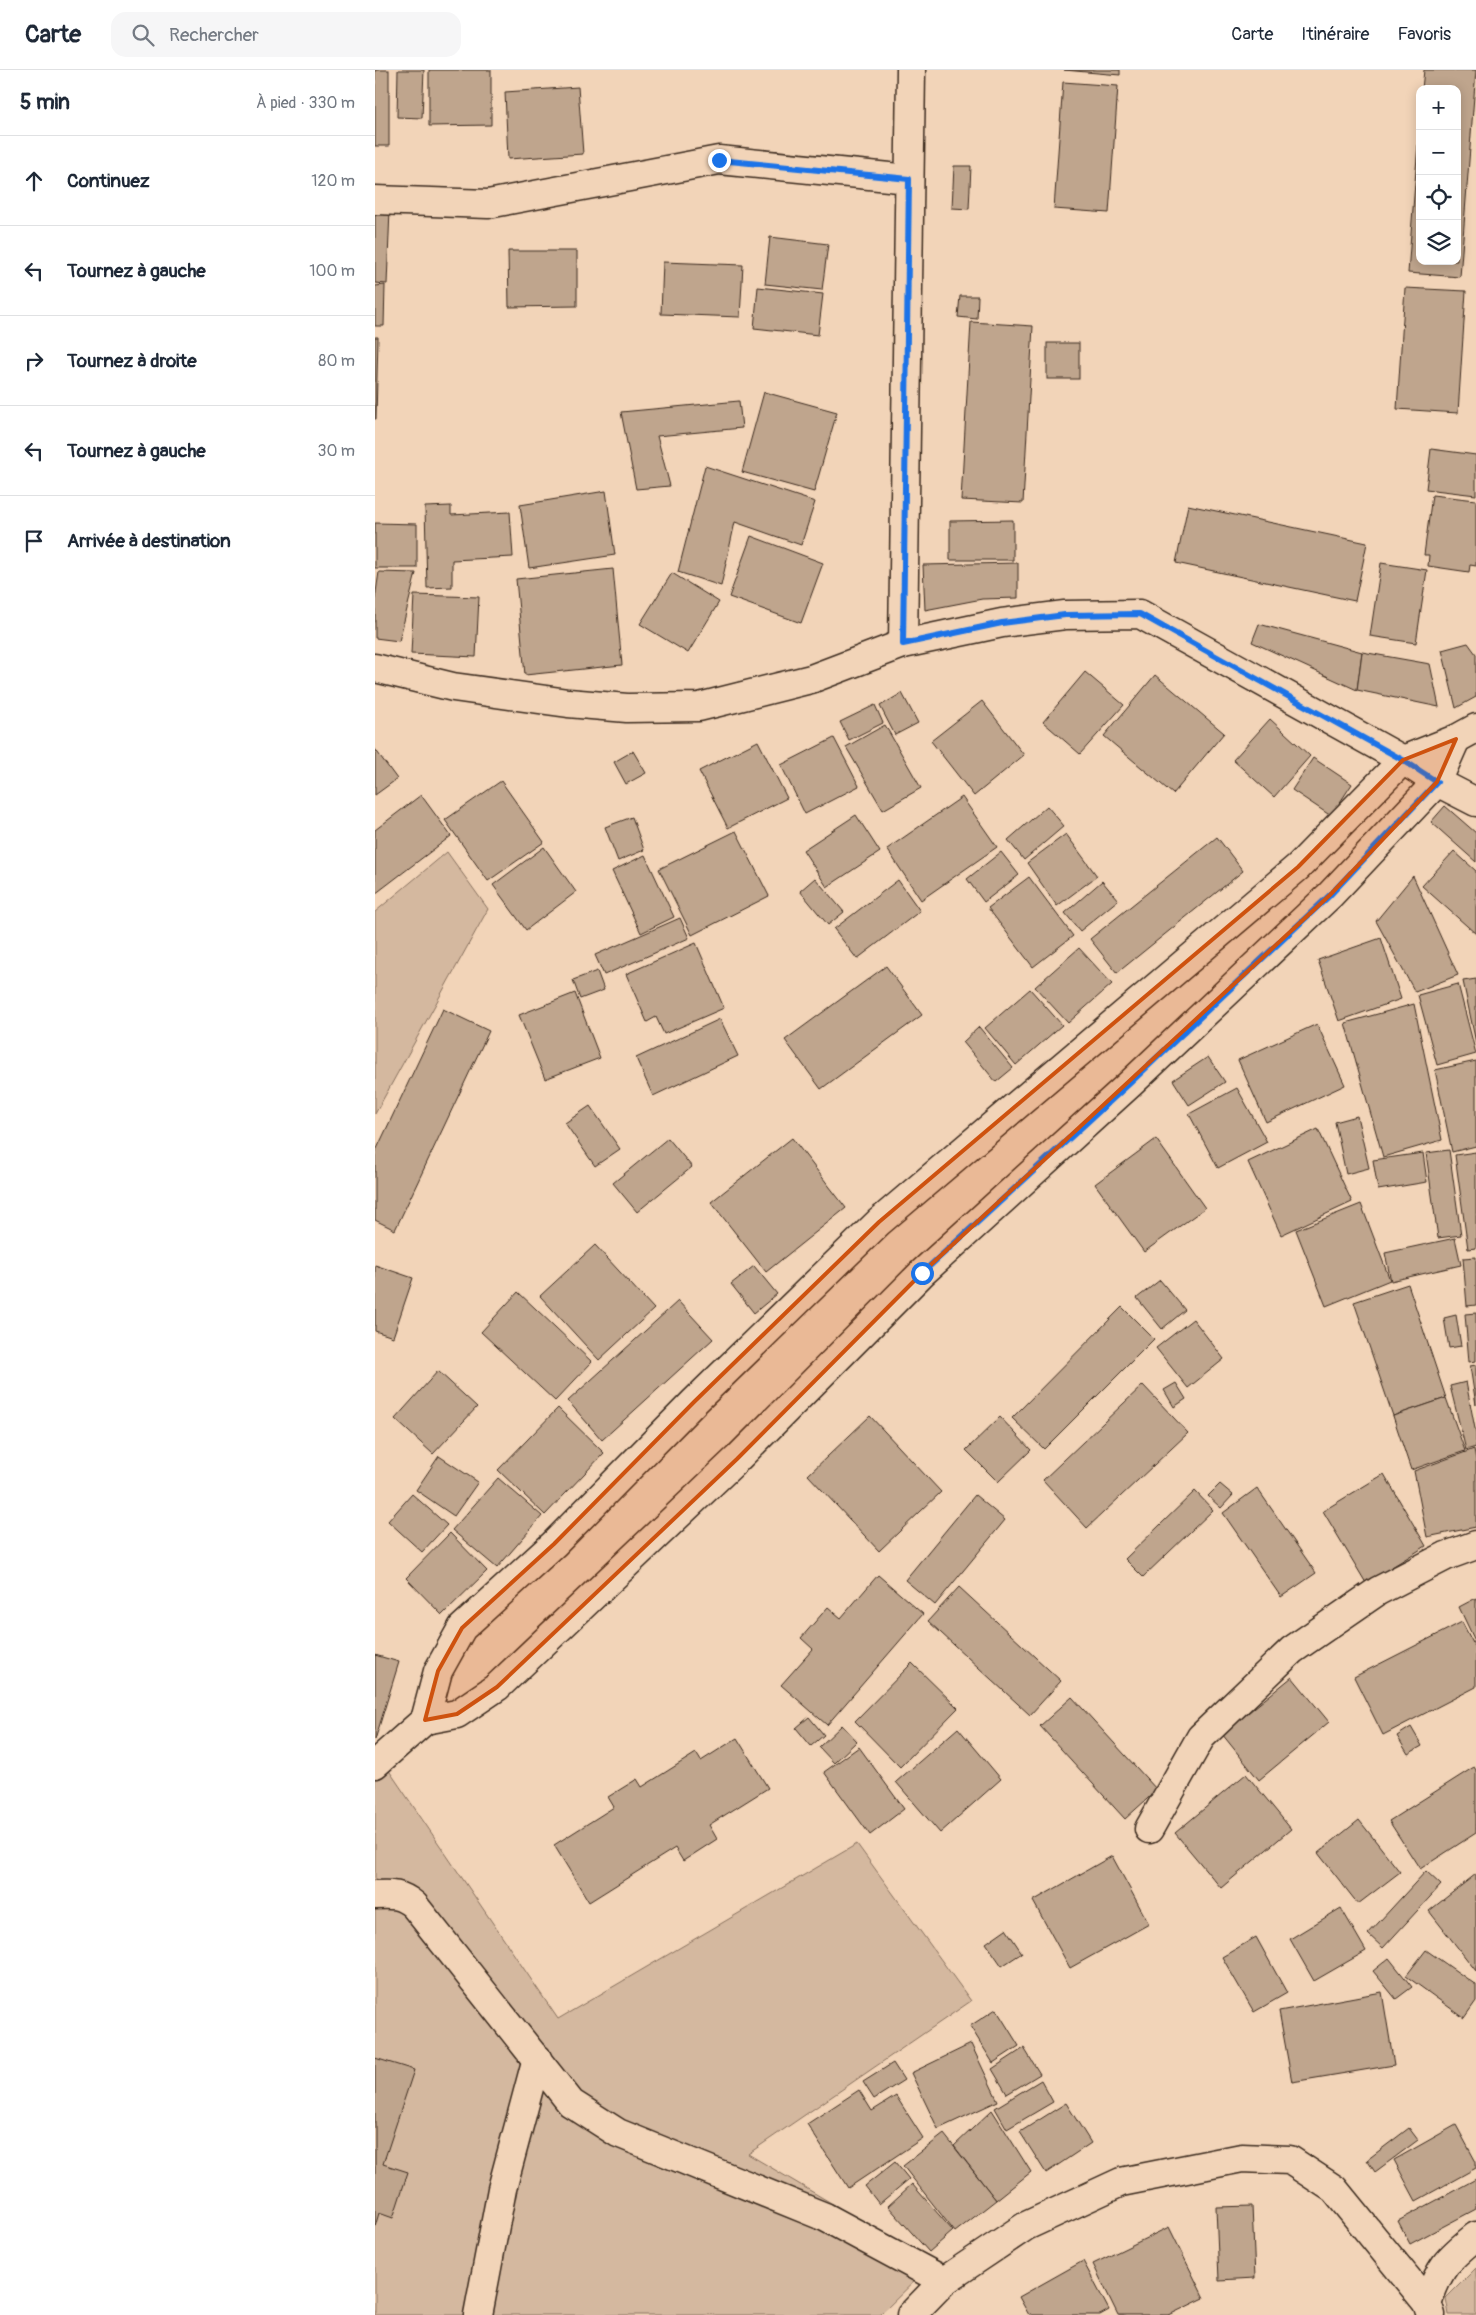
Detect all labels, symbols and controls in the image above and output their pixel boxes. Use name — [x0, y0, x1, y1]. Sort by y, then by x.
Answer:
search box — [111, 12, 461, 57]
text: Carte — [25, 20, 81, 49]
icon: search — [129, 21, 157, 49]
text: Rechercher — [169, 23, 259, 47]
text: Carte — [1231, 23, 1273, 46]
text: Itinéraire — [1301, 23, 1369, 46]
text: Favoris — [1397, 23, 1451, 46]
map controls — [1416, 85, 1461, 265]
button: + — [1416, 85, 1461, 130]
text: 5 min — [20, 89, 70, 116]
text: À pied · 330 m — [256, 93, 355, 113]
button: − — [1416, 130, 1461, 175]
route end — [708, 149, 731, 172]
icon: ahead — [20, 167, 48, 195]
text: Continuez — [67, 169, 150, 193]
text: 120 m — [311, 171, 355, 191]
button: locate — [1416, 175, 1461, 220]
button: layers — [1416, 220, 1461, 265]
icon: left — [20, 257, 48, 285]
text: Tournez à gauche — [67, 259, 206, 283]
text: 100 m — [309, 261, 355, 281]
icon: right — [20, 347, 48, 375]
text: Tournez à droite — [67, 349, 197, 373]
text: 80 m — [318, 351, 355, 371]
icon: left — [20, 437, 48, 465]
text: Tournez à gauche — [67, 439, 206, 463]
text: 30 m — [317, 441, 355, 461]
icon: arrive — [20, 527, 48, 555]
text: Arrivée à destination — [67, 529, 231, 553]
route start — [911, 1262, 934, 1285]

